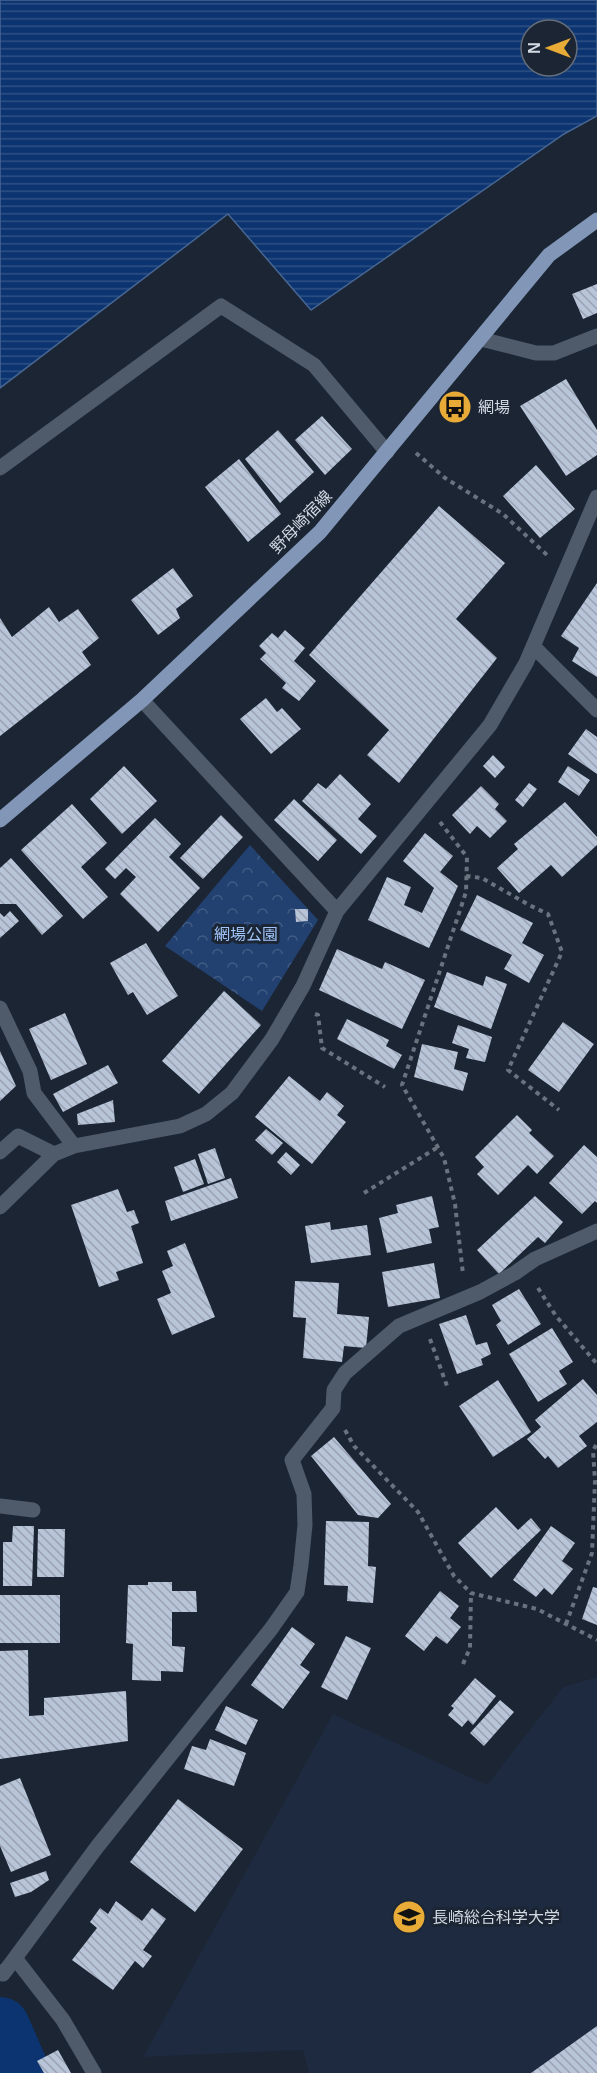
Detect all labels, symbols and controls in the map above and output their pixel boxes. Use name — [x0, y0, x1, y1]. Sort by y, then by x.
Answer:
north arrow — [519, 18, 579, 78]
text: N — [526, 42, 543, 54]
bus stop icon: 網場 — [437, 389, 473, 425]
place label: 網場 — [478, 399, 510, 416]
street label: 野母崎宿線 — [267, 487, 335, 557]
park label: 網場公園 — [214, 926, 278, 943]
school or university icon: 長崎総合科学大学 — [391, 1899, 427, 1935]
place label: 長崎総合科学大学 — [432, 1909, 560, 1926]

